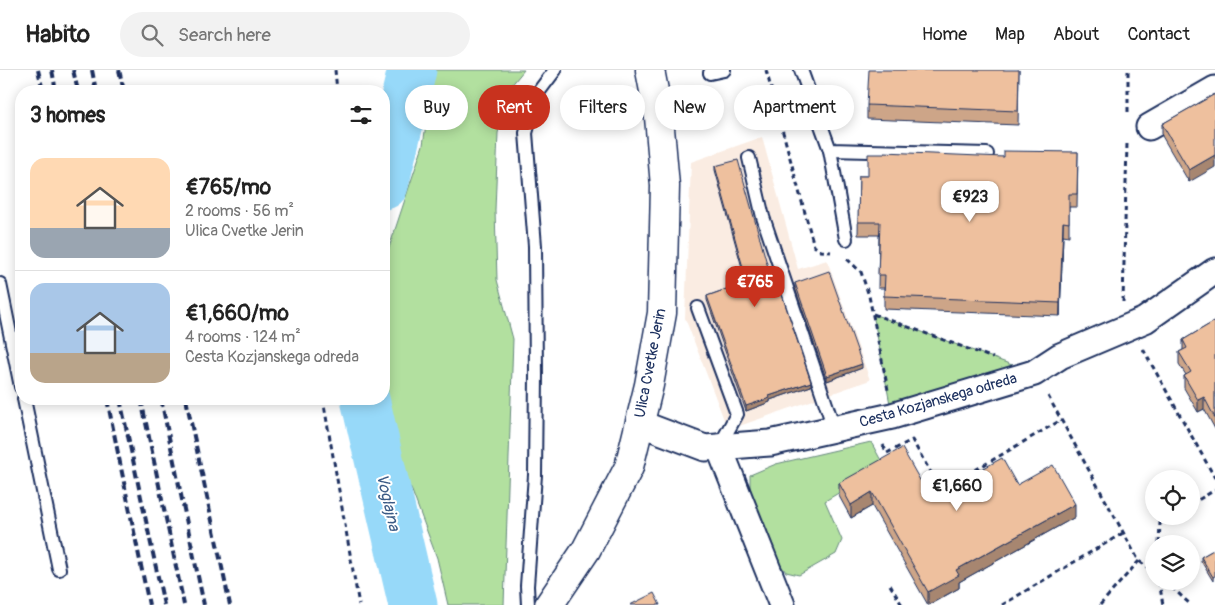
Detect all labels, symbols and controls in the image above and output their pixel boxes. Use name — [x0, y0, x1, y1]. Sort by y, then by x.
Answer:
search box — [120, 12, 470, 57]
text: Habito — [25, 20, 90, 49]
icon: search — [138, 21, 166, 49]
text: Search here — [178, 23, 271, 47]
text: Home — [922, 23, 967, 46]
text: Map — [995, 23, 1025, 46]
text: About — [1053, 23, 1099, 46]
text: Contact — [1127, 23, 1190, 46]
chip: Buy — [405, 85, 468, 130]
chip: Rent — [478, 85, 550, 130]
chip: Filters — [560, 85, 645, 130]
chip: New — [655, 85, 724, 130]
chip: Apartment — [734, 85, 854, 130]
icon: filters — [347, 101, 375, 129]
text: 3 homes — [30, 102, 105, 129]
text: €765/mo — [185, 174, 271, 201]
icon: home — [70, 178, 130, 238]
pin: €923 — [940, 180, 1000, 223]
text: €923 — [952, 187, 988, 207]
text: 2 rooms · 56 m² — [185, 201, 294, 221]
text: Ulica Cvetke Jerin — [185, 221, 304, 241]
pin: €765 — [725, 266, 785, 308]
text: €765 — [736, 272, 774, 292]
text: €1,660/mo — [185, 300, 289, 327]
icon: home — [70, 303, 130, 363]
street label: Ulica Cvetke Jerin — [631, 307, 670, 420]
text: 4 rooms · 124 m² — [185, 327, 301, 347]
text: Cesta Kozjanskega odreda — [185, 347, 359, 367]
street label: Cesta Kozjanskega odreda — [857, 369, 1019, 432]
pin: €1,660 — [916, 470, 998, 512]
map controls — [1145, 470, 1200, 590]
button: locate — [1145, 470, 1200, 525]
water label: Voglajna — [372, 472, 405, 534]
text: €1,660 — [932, 476, 982, 496]
button: layers — [1145, 535, 1200, 590]

